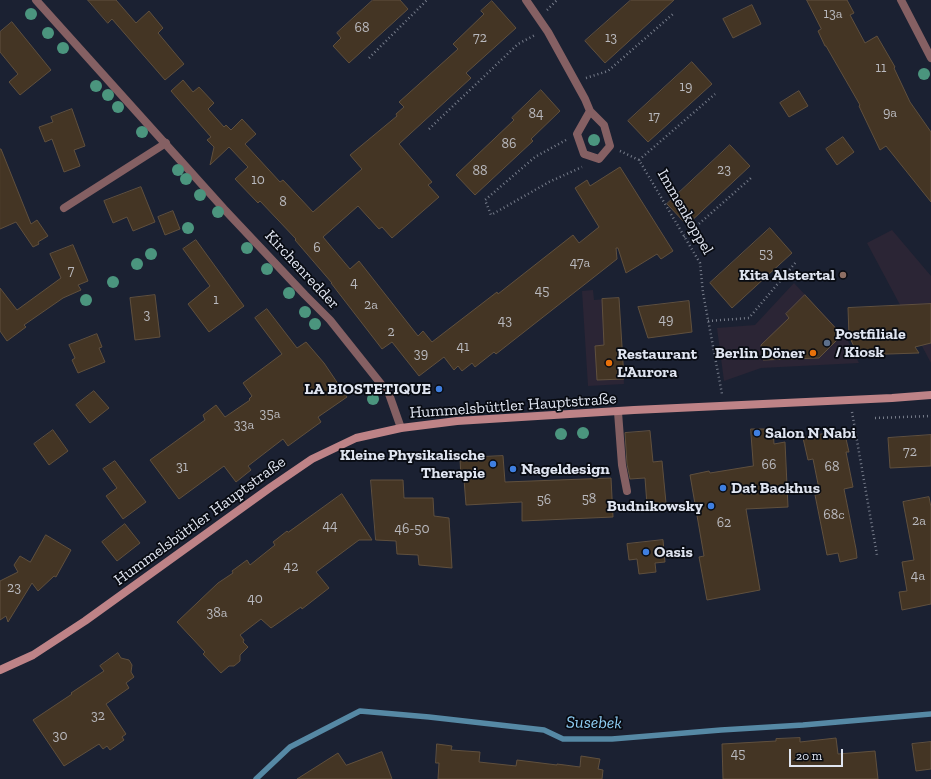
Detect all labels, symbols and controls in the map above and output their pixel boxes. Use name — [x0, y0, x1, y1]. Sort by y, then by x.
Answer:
house number: 13a — [824, 6, 842, 22]
house number: 68 — [355, 20, 369, 36]
house number: 72 — [473, 30, 487, 46]
house number: 13 — [605, 30, 617, 46]
house number: 11 — [876, 60, 886, 76]
house number: 19 — [680, 79, 692, 95]
house number: 9a — [883, 105, 897, 121]
house number: 84 — [528, 106, 544, 122]
house number: 17 — [648, 109, 660, 125]
house number: 86 — [502, 136, 516, 152]
house number: 23 — [717, 162, 731, 178]
house number: 88 — [472, 163, 488, 179]
street label: Immenkoppel — [653, 166, 717, 258]
house number: 10 — [251, 172, 265, 188]
house number: 8 — [279, 194, 287, 210]
street label: Kirchenredder — [261, 227, 343, 313]
house number: 6 — [313, 240, 321, 256]
house number: 53 — [759, 246, 773, 262]
house number: 47a — [570, 255, 590, 271]
house number: 7 — [68, 263, 74, 279]
place label: Kita Alstertal — [739, 265, 835, 285]
marker: Kita Alstertal — [838, 270, 848, 280]
house number: 4 — [350, 275, 358, 291]
house number: 45 — [535, 283, 549, 299]
house number: 1 — [213, 292, 219, 308]
house number: 2a — [364, 297, 378, 313]
house number: 3 — [144, 307, 150, 323]
house number: 49 — [659, 312, 673, 328]
house number: 43 — [498, 313, 512, 329]
house number: 2 — [387, 324, 395, 340]
place label: Postfiliale / Kiosk — [835, 324, 906, 362]
marker: Postfiliale / Kiosk — [822, 338, 832, 348]
house number: 41 — [457, 339, 469, 355]
place label: Berlin Döner — [715, 343, 805, 363]
place label: Restaurant L'Aurora — [617, 344, 697, 382]
house number: 39 — [414, 346, 428, 362]
marker: Berlin Döner — [808, 348, 818, 358]
marker: Restaurant L'Aurora — [604, 358, 614, 368]
place label: LA BIOSTETIQUE — [304, 379, 431, 399]
marker: LA BIOSTETIQUE — [434, 384, 444, 394]
street label: Hummelsbüttler Hauptstraße — [409, 389, 617, 423]
house number: 35a — [260, 406, 280, 422]
house number: 33a — [234, 417, 254, 433]
place label: Salon N Nabi — [765, 423, 856, 443]
marker: Salon N Nabi — [752, 428, 762, 438]
house number: 72 — [903, 444, 917, 460]
place label: Kleine Physikalische Therapie — [340, 445, 485, 483]
street label: Hummelsbüttler Hauptstraße — [110, 452, 290, 590]
house number: 66 — [762, 457, 776, 473]
house number: 31 — [176, 459, 188, 475]
marker: Kleine Physikalische Therapie — [488, 459, 498, 469]
place label: Nageldesign — [521, 459, 610, 479]
house number: 68 — [825, 459, 839, 475]
marker: Nageldesign — [508, 464, 518, 474]
place label: Dat Backhus — [731, 478, 820, 498]
marker: Dat Backhus — [718, 483, 728, 493]
house number: 58 — [582, 491, 596, 507]
house number: 56 — [537, 492, 551, 508]
place label: Budnikowsky — [607, 496, 703, 516]
marker: Budnikowsky — [706, 501, 716, 511]
house number: 68c — [823, 507, 845, 523]
house number: 2a — [912, 513, 926, 529]
house number: 62 — [717, 515, 731, 531]
house number: 44 — [322, 518, 338, 534]
house number: 46-50 — [395, 521, 429, 537]
place label: Oasis — [654, 542, 693, 562]
marker: Oasis — [641, 547, 651, 557]
house number: 42 — [284, 559, 298, 575]
house number: 4a — [911, 568, 925, 584]
house number: 23 — [7, 580, 21, 596]
house number: 40 — [247, 591, 263, 607]
house number: 38a — [206, 605, 228, 621]
house number: 32 — [91, 708, 105, 724]
water label: Susebek — [566, 712, 622, 734]
house number: 30 — [53, 728, 67, 744]
scale bar — [791, 741, 845, 767]
house number: 45 — [731, 746, 745, 762]
text: 20 m — [796, 749, 822, 763]

